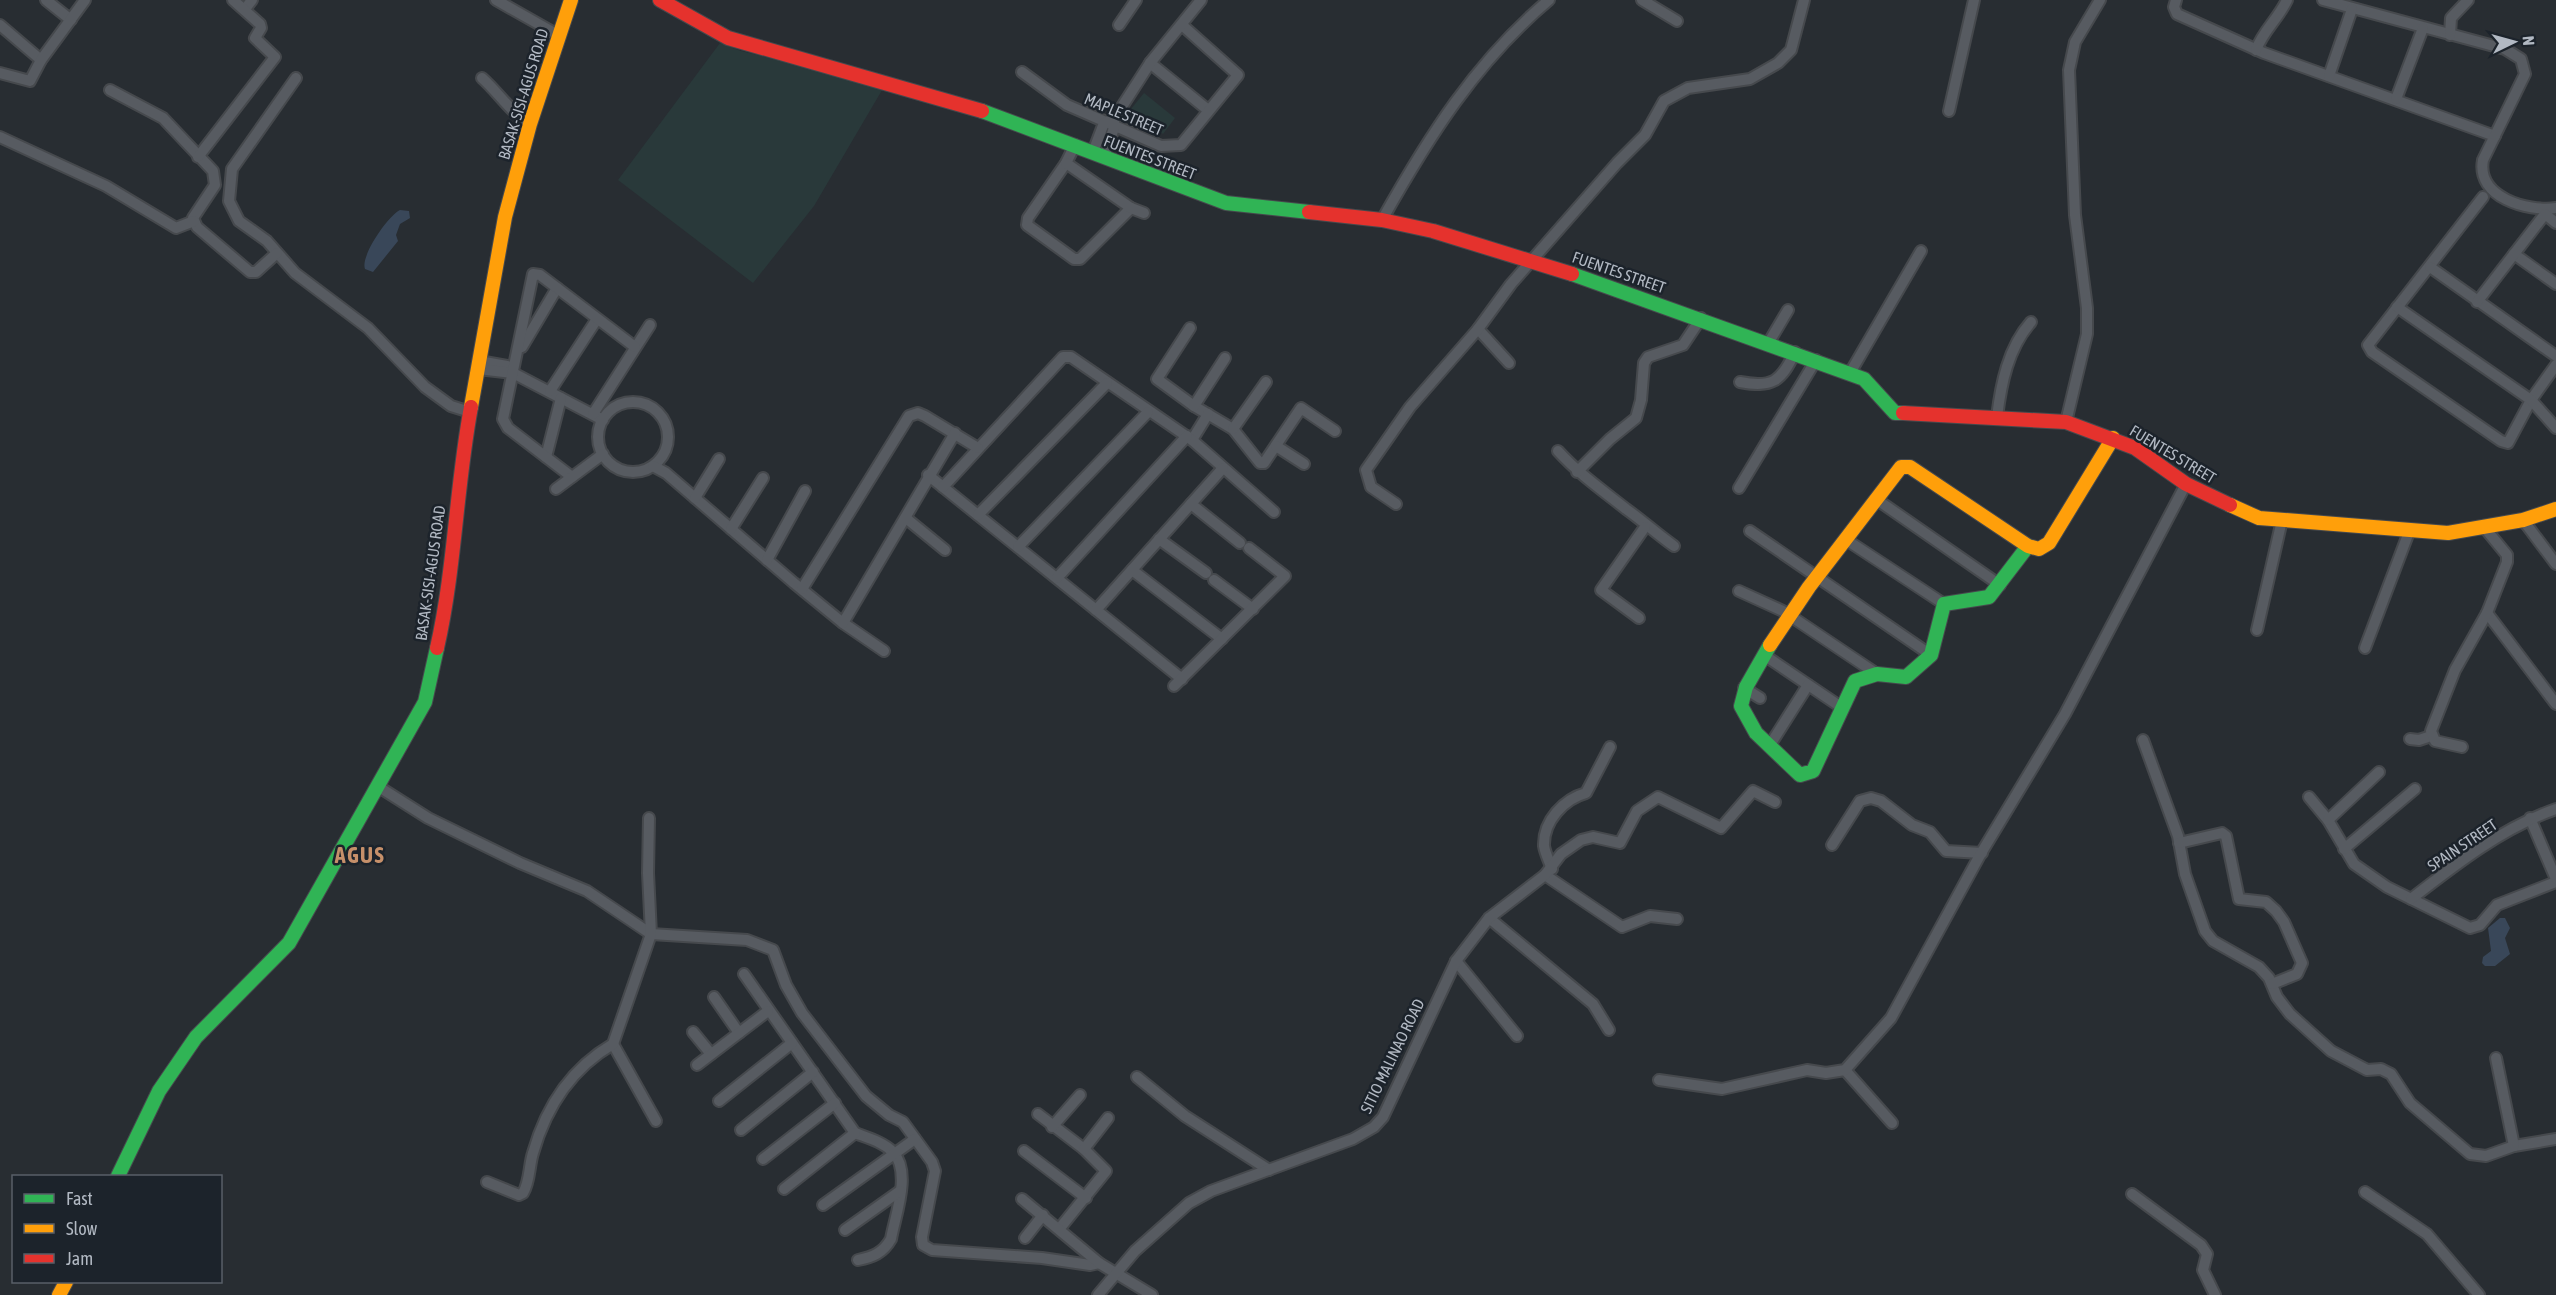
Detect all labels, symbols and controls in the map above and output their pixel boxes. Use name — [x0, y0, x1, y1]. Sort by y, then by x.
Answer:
north arrow — [2484, 12, 2544, 72]
street label: BASAK-SISI-AGUS ROAD — [494, 26, 552, 162]
text: N — [2520, 35, 2538, 46]
street label: MAPLE STREET — [1082, 89, 1166, 139]
street label: FUENTES STREET — [1101, 131, 1199, 183]
street label: FUENTES STREET — [1570, 248, 1668, 296]
street label: FUENTES STREET — [2127, 421, 2219, 487]
street label: BASAK-SISI-AGUS ROAD — [412, 504, 448, 642]
street label: SPAIN STREET — [2424, 815, 2500, 875]
district label: AGUS — [334, 842, 385, 868]
street label: SITIO MALINAO ROAD — [1356, 996, 1428, 1116]
legend — [12, 1175, 222, 1283]
text: Fast — [66, 1188, 93, 1209]
text: Slow — [66, 1218, 97, 1239]
text: Jam — [66, 1248, 93, 1269]

